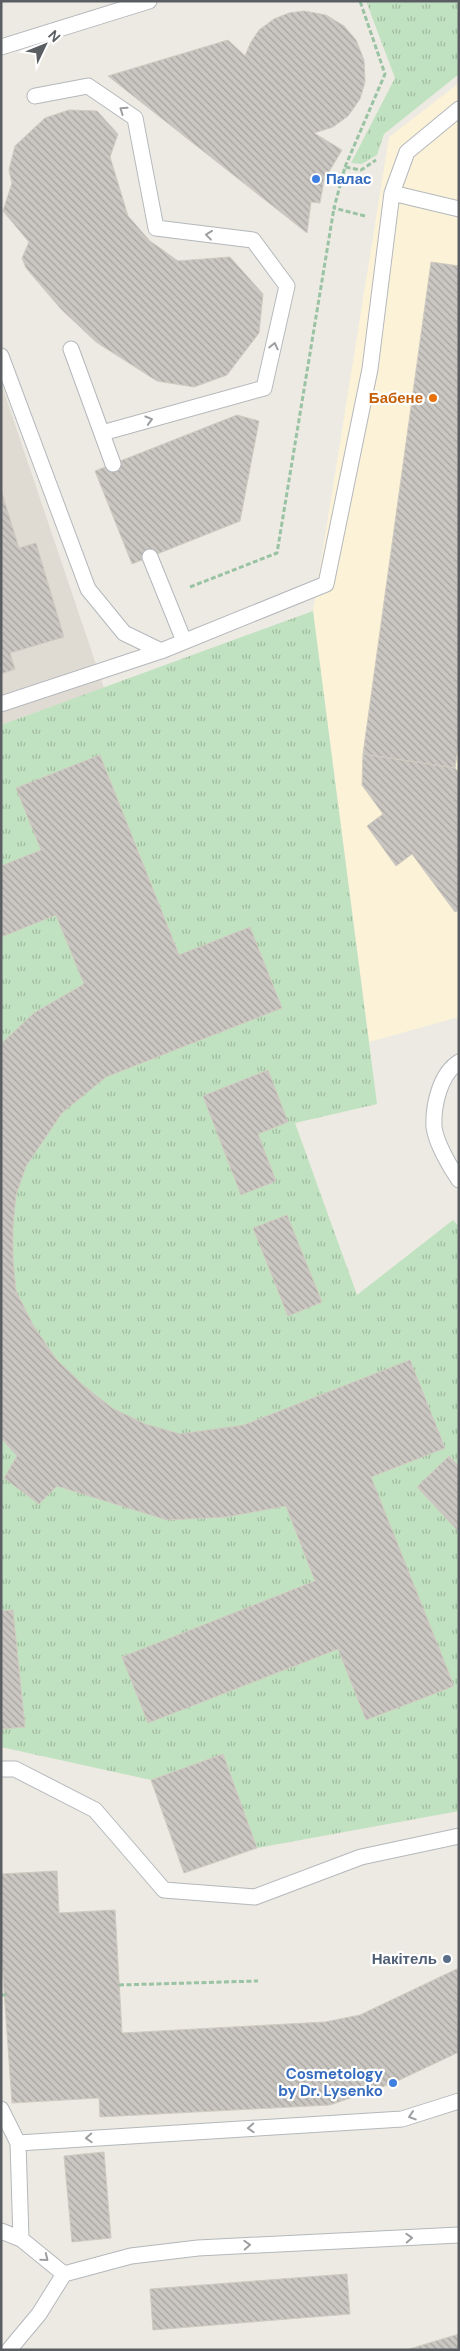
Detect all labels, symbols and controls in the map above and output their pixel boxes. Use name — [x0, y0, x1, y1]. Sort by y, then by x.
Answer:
north arrow — [20, 20, 70, 70]
text: N — [44, 26, 65, 46]
one-way arrow — [119, 107, 129, 116]
place label: Палас — [326, 169, 371, 189]
marker: Палас — [310, 173, 322, 185]
one-way arrow — [205, 230, 214, 240]
one-way arrow — [268, 341, 279, 350]
place label: Бабене — [369, 388, 423, 408]
marker: Бабене — [427, 392, 439, 404]
one-way arrow — [144, 415, 152, 425]
place label: Накітель — [372, 1949, 437, 1969]
marker: Накітель — [441, 1953, 453, 1965]
place label: Cosmetology by Dr. Lysenko — [278, 2064, 383, 2101]
marker: Cosmetology by Dr. Lysenko — [387, 2077, 399, 2089]
one-way arrow — [409, 2110, 417, 2120]
one-way arrow — [246, 2123, 254, 2134]
one-way arrow — [84, 2133, 92, 2144]
one-way arrow — [405, 2232, 413, 2243]
one-way arrow — [243, 2240, 251, 2251]
one-way arrow — [39, 2253, 48, 2262]

